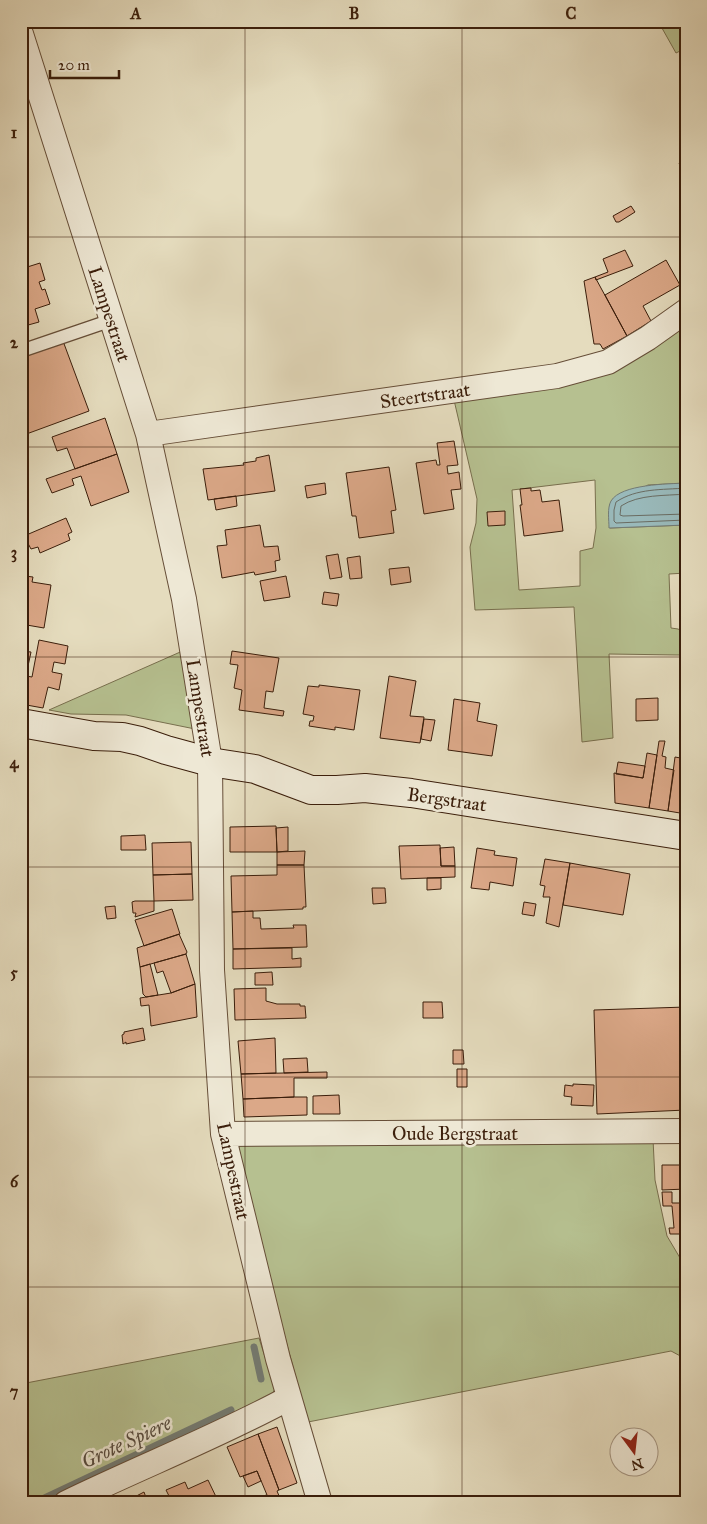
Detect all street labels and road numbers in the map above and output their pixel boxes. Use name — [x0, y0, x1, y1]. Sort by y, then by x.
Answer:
street label: Lampestraat — [83, 264, 136, 365]
street label: Steertstraat — [378, 378, 472, 413]
street label: Lampestraat — [181, 657, 220, 759]
street label: Bergstraat — [406, 783, 488, 817]
street label: Lampestraat — [212, 1120, 255, 1222]
street label: Oude Bergstraat — [392, 1122, 518, 1146]

